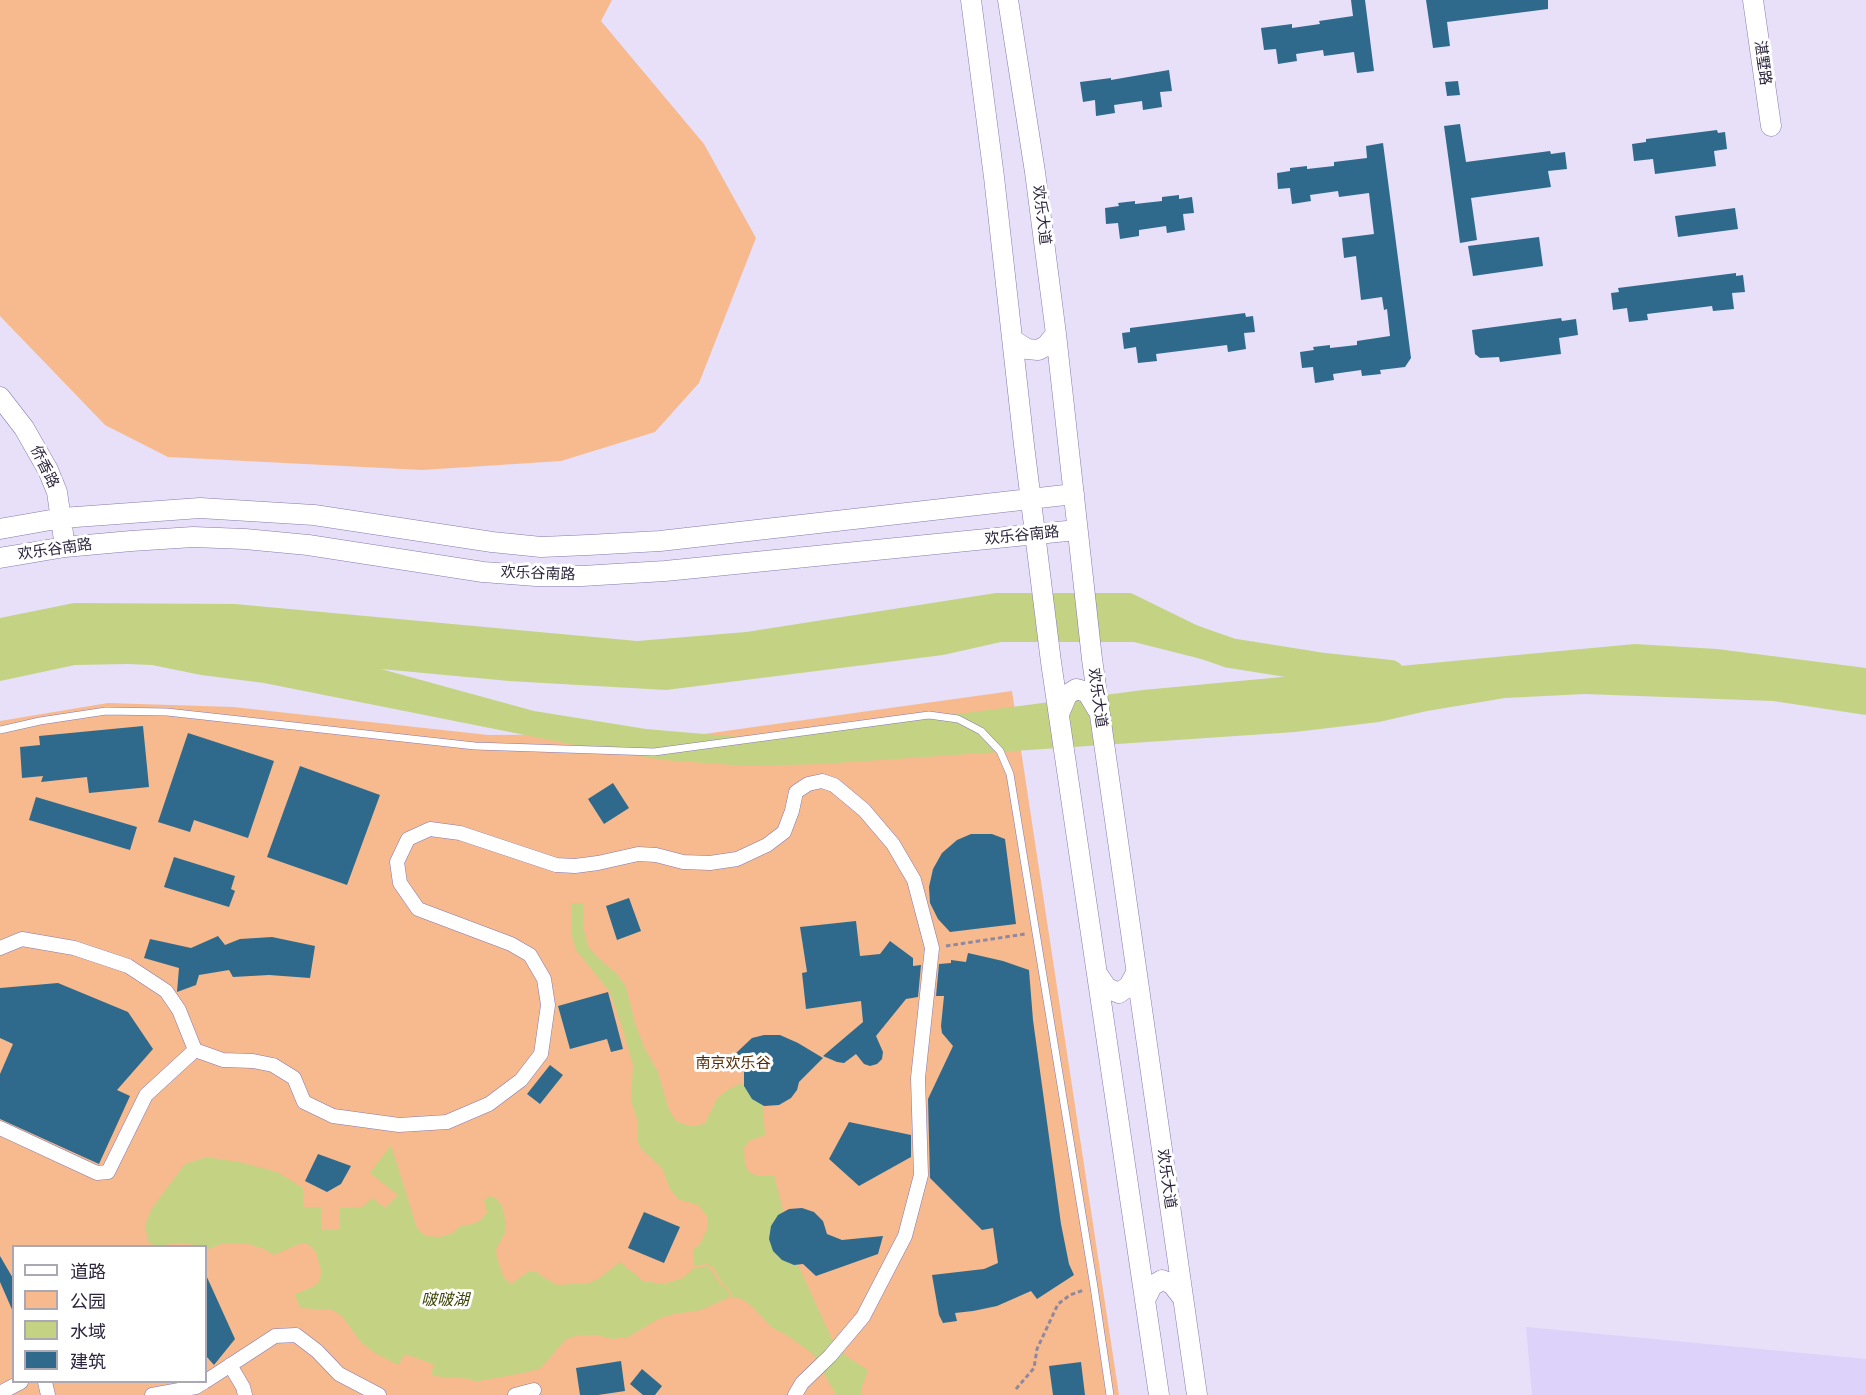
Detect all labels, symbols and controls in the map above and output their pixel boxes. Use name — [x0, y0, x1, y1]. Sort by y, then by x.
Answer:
street label: 湛墅路 — [1750, 39, 1774, 87]
street label: 欢乐大道 — [1028, 184, 1054, 246]
street label: 侨香路 — [26, 443, 62, 491]
street label: 欢乐谷南路 — [984, 523, 1060, 549]
street label: 欢乐谷南路 — [17, 536, 93, 564]
street label: 欢乐谷南路 — [500, 564, 576, 584]
street label: 欢乐大道 — [1084, 667, 1110, 729]
park label: 南京欢乐谷 — [696, 1055, 770, 1073]
street label: 欢乐大道 — [1153, 1148, 1179, 1210]
legend — [12, 1245, 207, 1383]
text: 道路 — [70, 1259, 106, 1284]
text: 公园 — [70, 1289, 106, 1314]
water label: 啵啵湖 — [421, 1291, 469, 1311]
text: 水域 — [70, 1319, 106, 1344]
text: 建筑 — [70, 1349, 106, 1374]

